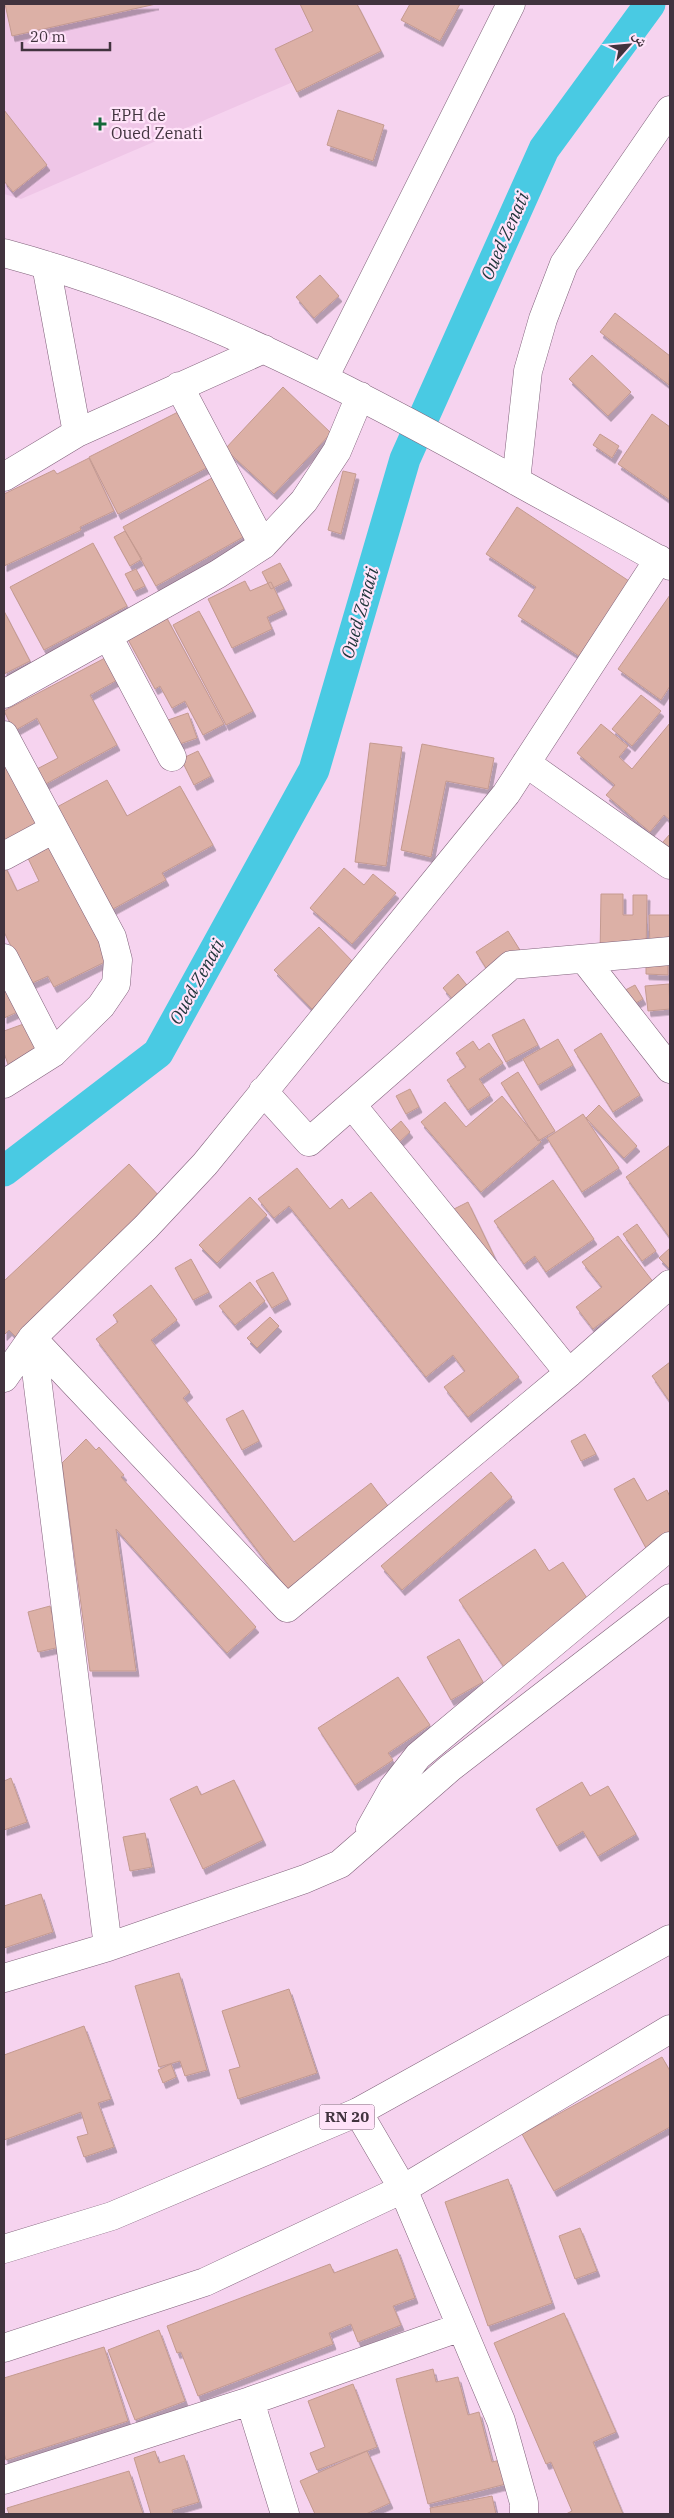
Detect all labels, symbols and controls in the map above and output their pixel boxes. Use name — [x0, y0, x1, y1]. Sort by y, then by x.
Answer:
scale bar — [22, 20, 110, 52]
north arrow — [604, 20, 654, 70]
text: 20 m — [30, 27, 66, 46]
text: ش — [629, 28, 652, 50]
place label: EPH de Oued Zenati — [111, 105, 203, 143]
marker: EPH de Oued Zenati — [93, 117, 107, 131]
water label: Oued Zenati — [475, 188, 534, 283]
water label: Oued Zenati — [336, 564, 384, 661]
water label: Oued Zenati — [164, 935, 230, 1028]
road number: RN 20 — [320, 2104, 374, 2130]

